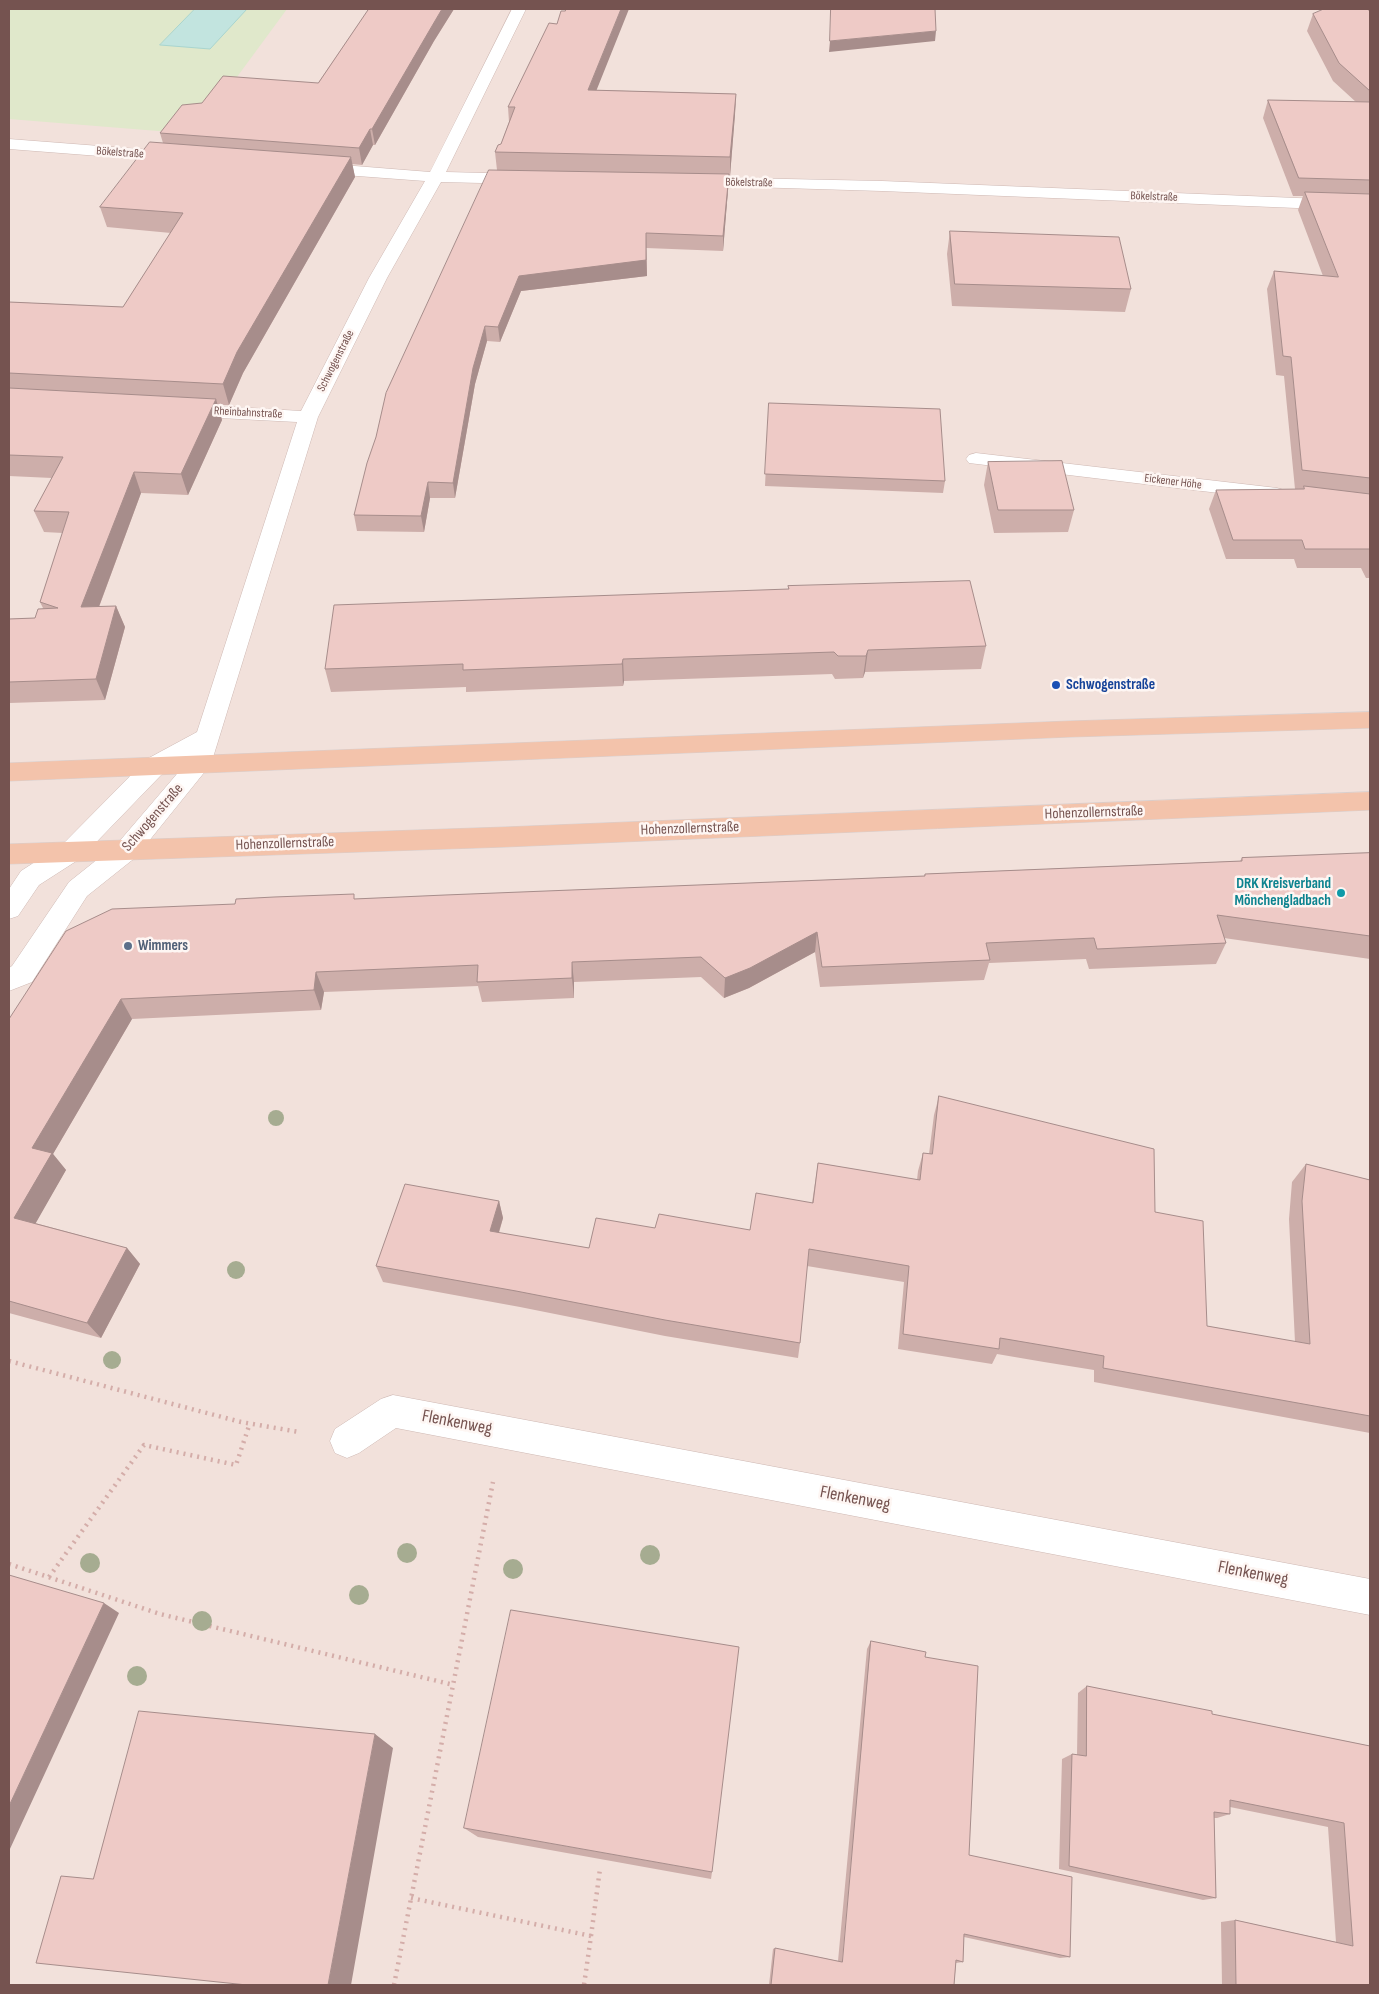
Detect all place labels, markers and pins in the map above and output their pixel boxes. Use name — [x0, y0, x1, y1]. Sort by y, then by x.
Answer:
place label: Schwogenstraße — [1066, 676, 1155, 694]
marker: Schwogenstraße — [1050, 679, 1062, 691]
place label: DRK Kreisverband Mönchengladbach — [1235, 875, 1331, 910]
marker: DRK Kreisverband Mönchengladbach — [1335, 887, 1347, 899]
place label: Wimmers — [138, 937, 188, 955]
marker: Wimmers — [122, 940, 134, 952]

